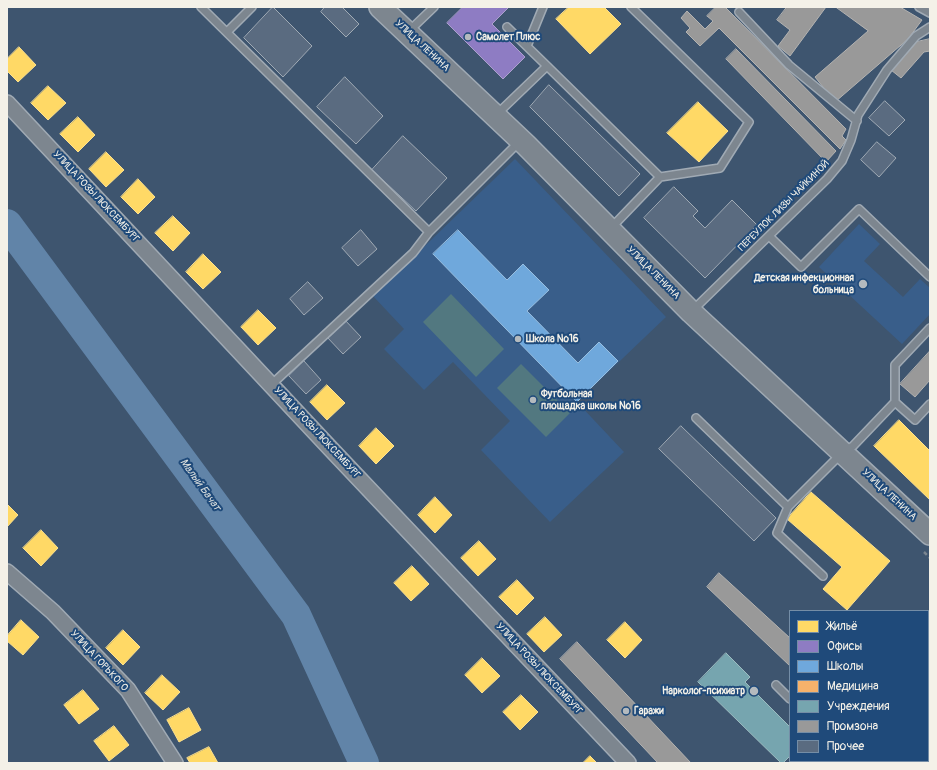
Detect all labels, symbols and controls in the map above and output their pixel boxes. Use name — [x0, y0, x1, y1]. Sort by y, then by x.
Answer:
street label: УЛИЦА ЛЕНИНА — [392, 18, 452, 74]
place label: Самолет Плюс — [476, 31, 540, 43]
marker: Самолет Плюс — [463, 32, 473, 42]
street label: УЛИЦА РОЗЫ ЛЮКСЕМБУРГ — [50, 149, 142, 245]
street label: ПЕРЕУЛОК ЛИЗЫ ЧАЙКИНОЙ — [736, 158, 832, 254]
street label: УЛИЦА ЛЕНИНА — [624, 244, 682, 302]
place label: Детская инфекционная больница — [754, 272, 854, 296]
marker: Детская инфекционная больница — [857, 278, 869, 290]
place label: Школа №16 — [526, 333, 579, 345]
marker: Школа №16 — [513, 334, 523, 344]
street label: УЛИЦА РОЗЫ ЛЮКСЕМБУРГ — [271, 385, 363, 481]
place label: Футбольная площадка школы №16 — [541, 388, 641, 412]
marker: Футбольная площадка школы №16 — [528, 395, 538, 405]
water label: Малый Бачат — [177, 456, 223, 514]
street label: УЛИЦА ЛЕНИНА — [859, 467, 919, 523]
legend — [789, 610, 929, 762]
text: Жильё — [827, 619, 858, 634]
street label: УЛИЦА РОЗЫ ЛЮКСЕМБУРГ — [493, 621, 585, 717]
street label: УЛИЦА ГОРЬКОГО — [68, 628, 130, 694]
text: Офисы — [827, 639, 862, 654]
text: Школы — [827, 659, 863, 674]
text: Медицина — [827, 679, 879, 694]
place label: Нарколог-психиатр — [662, 685, 745, 697]
marker: Нарколог-психиатр — [748, 685, 760, 697]
text: Учреждения — [827, 699, 890, 714]
place label: Гаражи — [634, 705, 664, 717]
marker: Гаражи — [621, 706, 631, 716]
text: Промзона — [827, 719, 878, 734]
text: Прочее — [827, 739, 864, 754]

